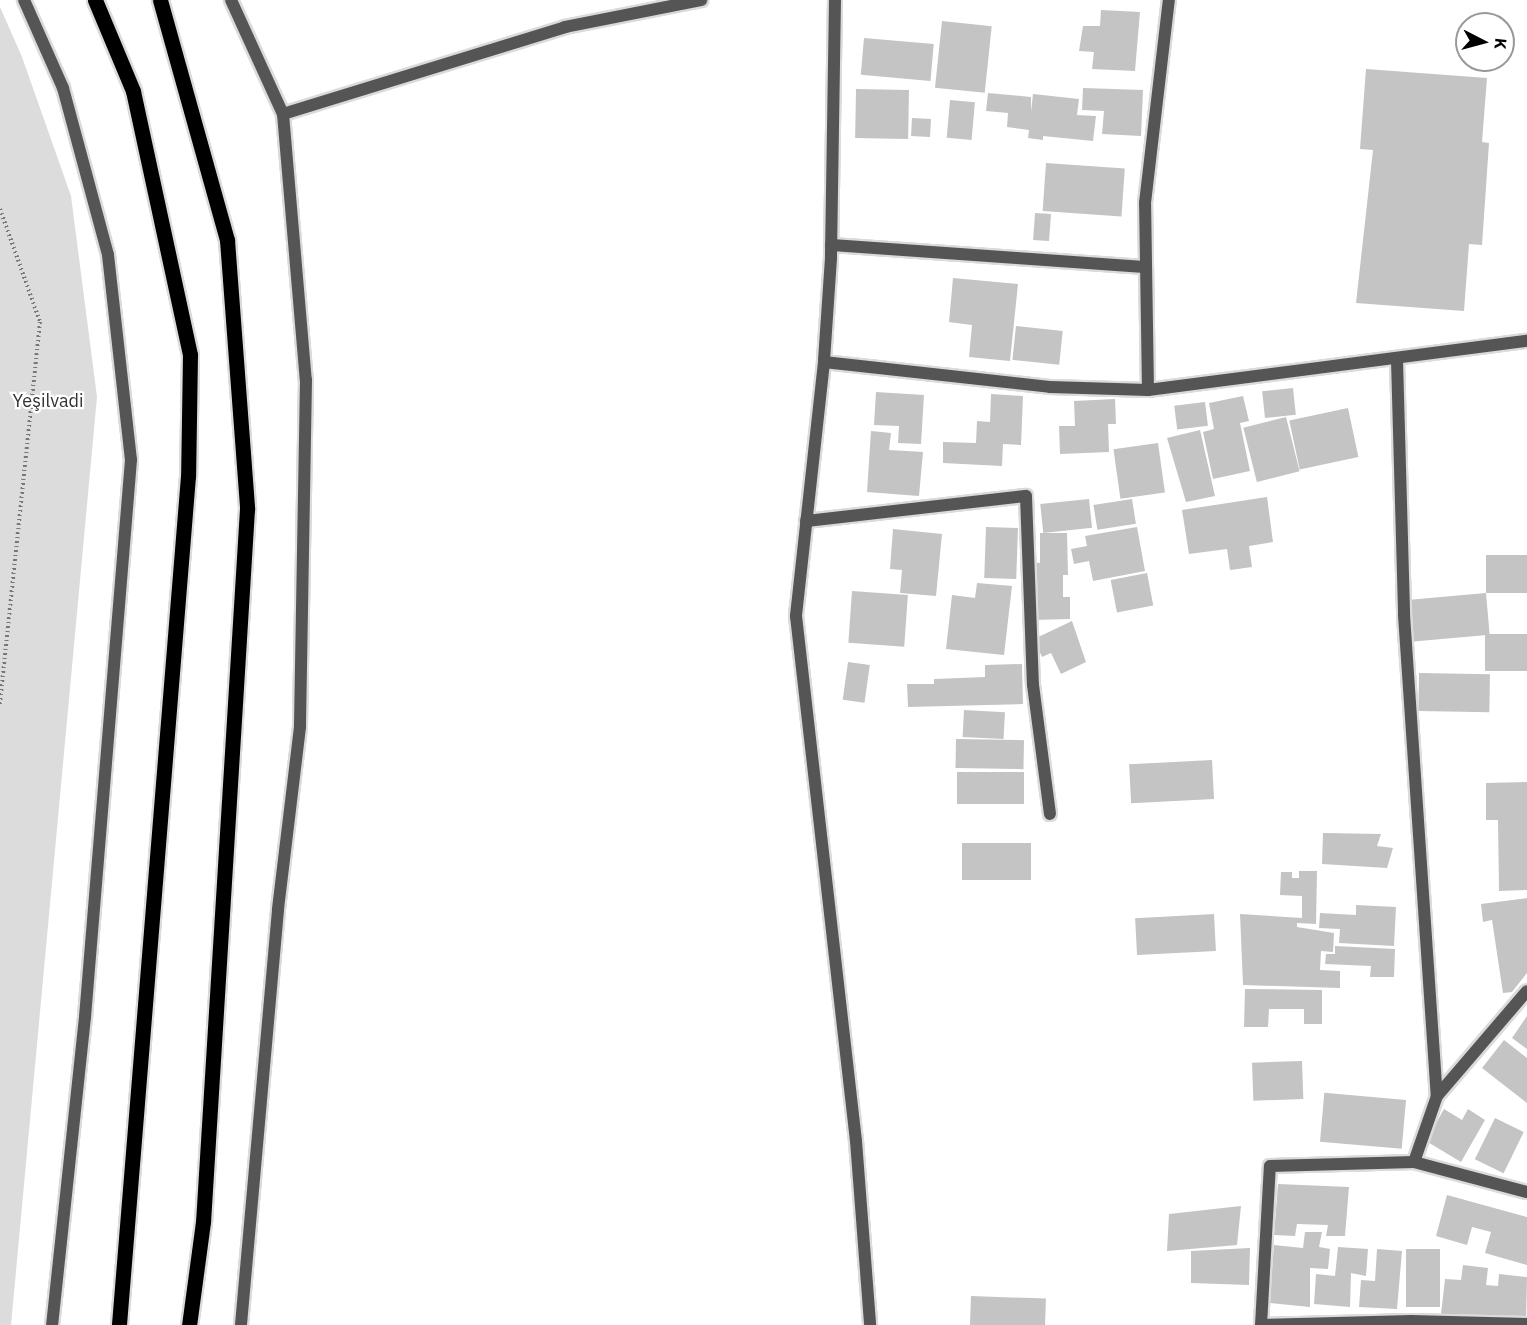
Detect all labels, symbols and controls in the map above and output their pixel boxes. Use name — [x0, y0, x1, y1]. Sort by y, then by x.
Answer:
north arrow — [1455, 12, 1515, 72]
text: K — [1490, 37, 1511, 50]
park label: Yeşilvadi — [13, 390, 83, 412]

